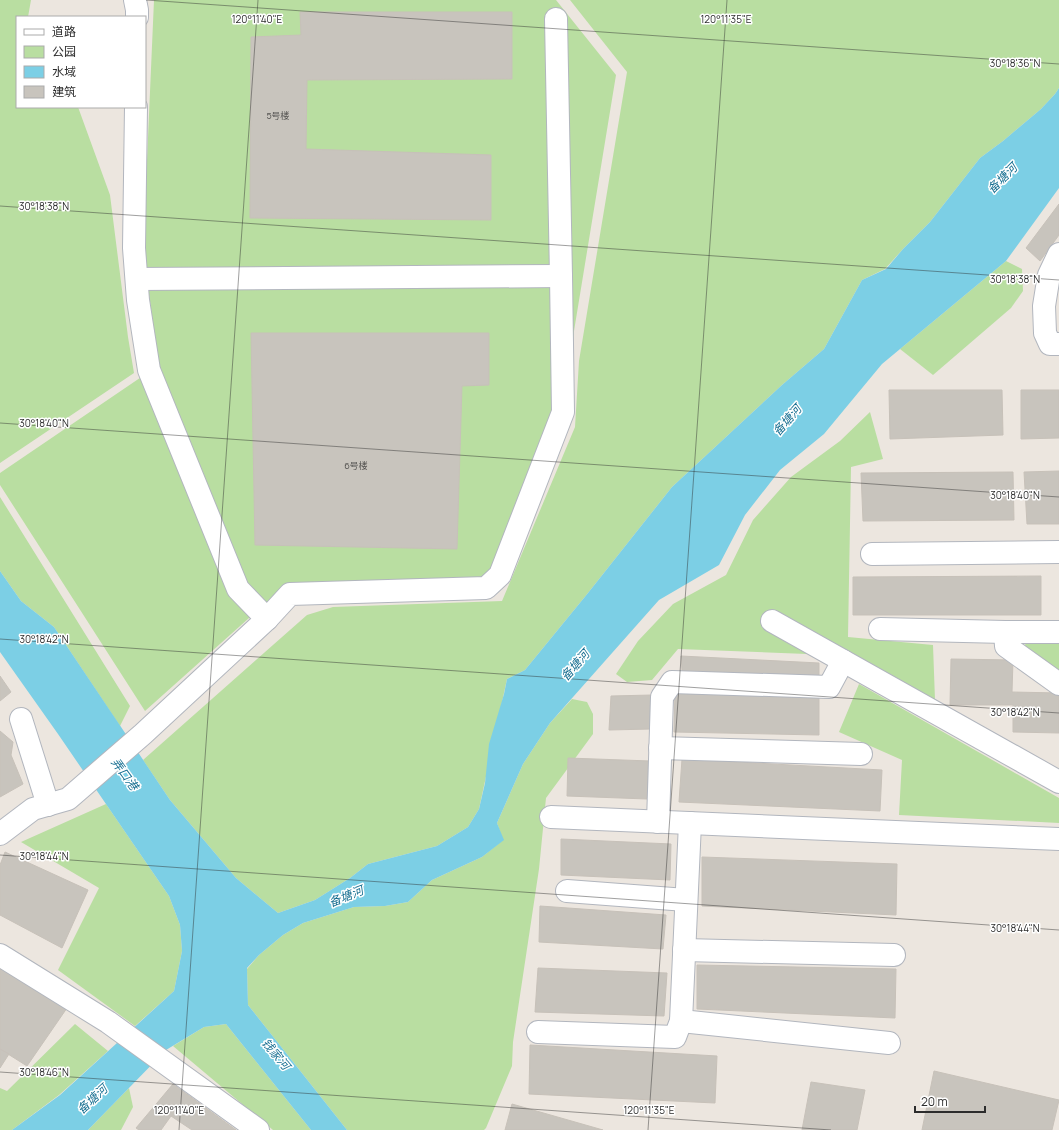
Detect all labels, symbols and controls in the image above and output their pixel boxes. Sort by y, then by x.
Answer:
text: 120°11'40"E [232,12,283,26]
text: 120°11'35"E [700,12,752,26]
legend [16,16,146,108]
text: 道路 [52,23,76,40]
text: 公园 [52,43,76,60]
text: 30°18'36"N [990,56,1040,70]
text: 水域 [52,63,76,80]
text: 建筑 [52,83,76,100]
house number: 5号楼 [266,109,290,122]
water label: 备塘河 [983,158,1022,197]
text: 30°18'38"N [19,199,69,213]
text: 30°18'38"N [990,272,1040,286]
water label: 备塘河 [769,399,807,439]
text: 30°18'40"N [19,416,69,430]
house number: 6号楼 [344,459,368,472]
text: 30°18'40"N [990,488,1040,502]
text: 30°18'42"N [19,632,69,646]
water label: 备塘河 [557,644,595,684]
text: 30°18'42"N [990,705,1040,719]
water label: 弄口港 [108,754,144,795]
text: 30°18'44"N [19,849,69,863]
water label: 备塘河 [326,881,368,911]
text: 30°18'44"N [990,921,1040,935]
water label: 钱家河 [258,1035,295,1075]
text: 30°18'46"N [19,1065,69,1079]
water label: 备塘河 [73,1079,112,1117]
scale bar [915,1088,985,1114]
text: 20 m [921,1093,948,1110]
text: 120°11'40"E [154,1103,205,1117]
text: 120°11'35"E [623,1103,675,1117]

